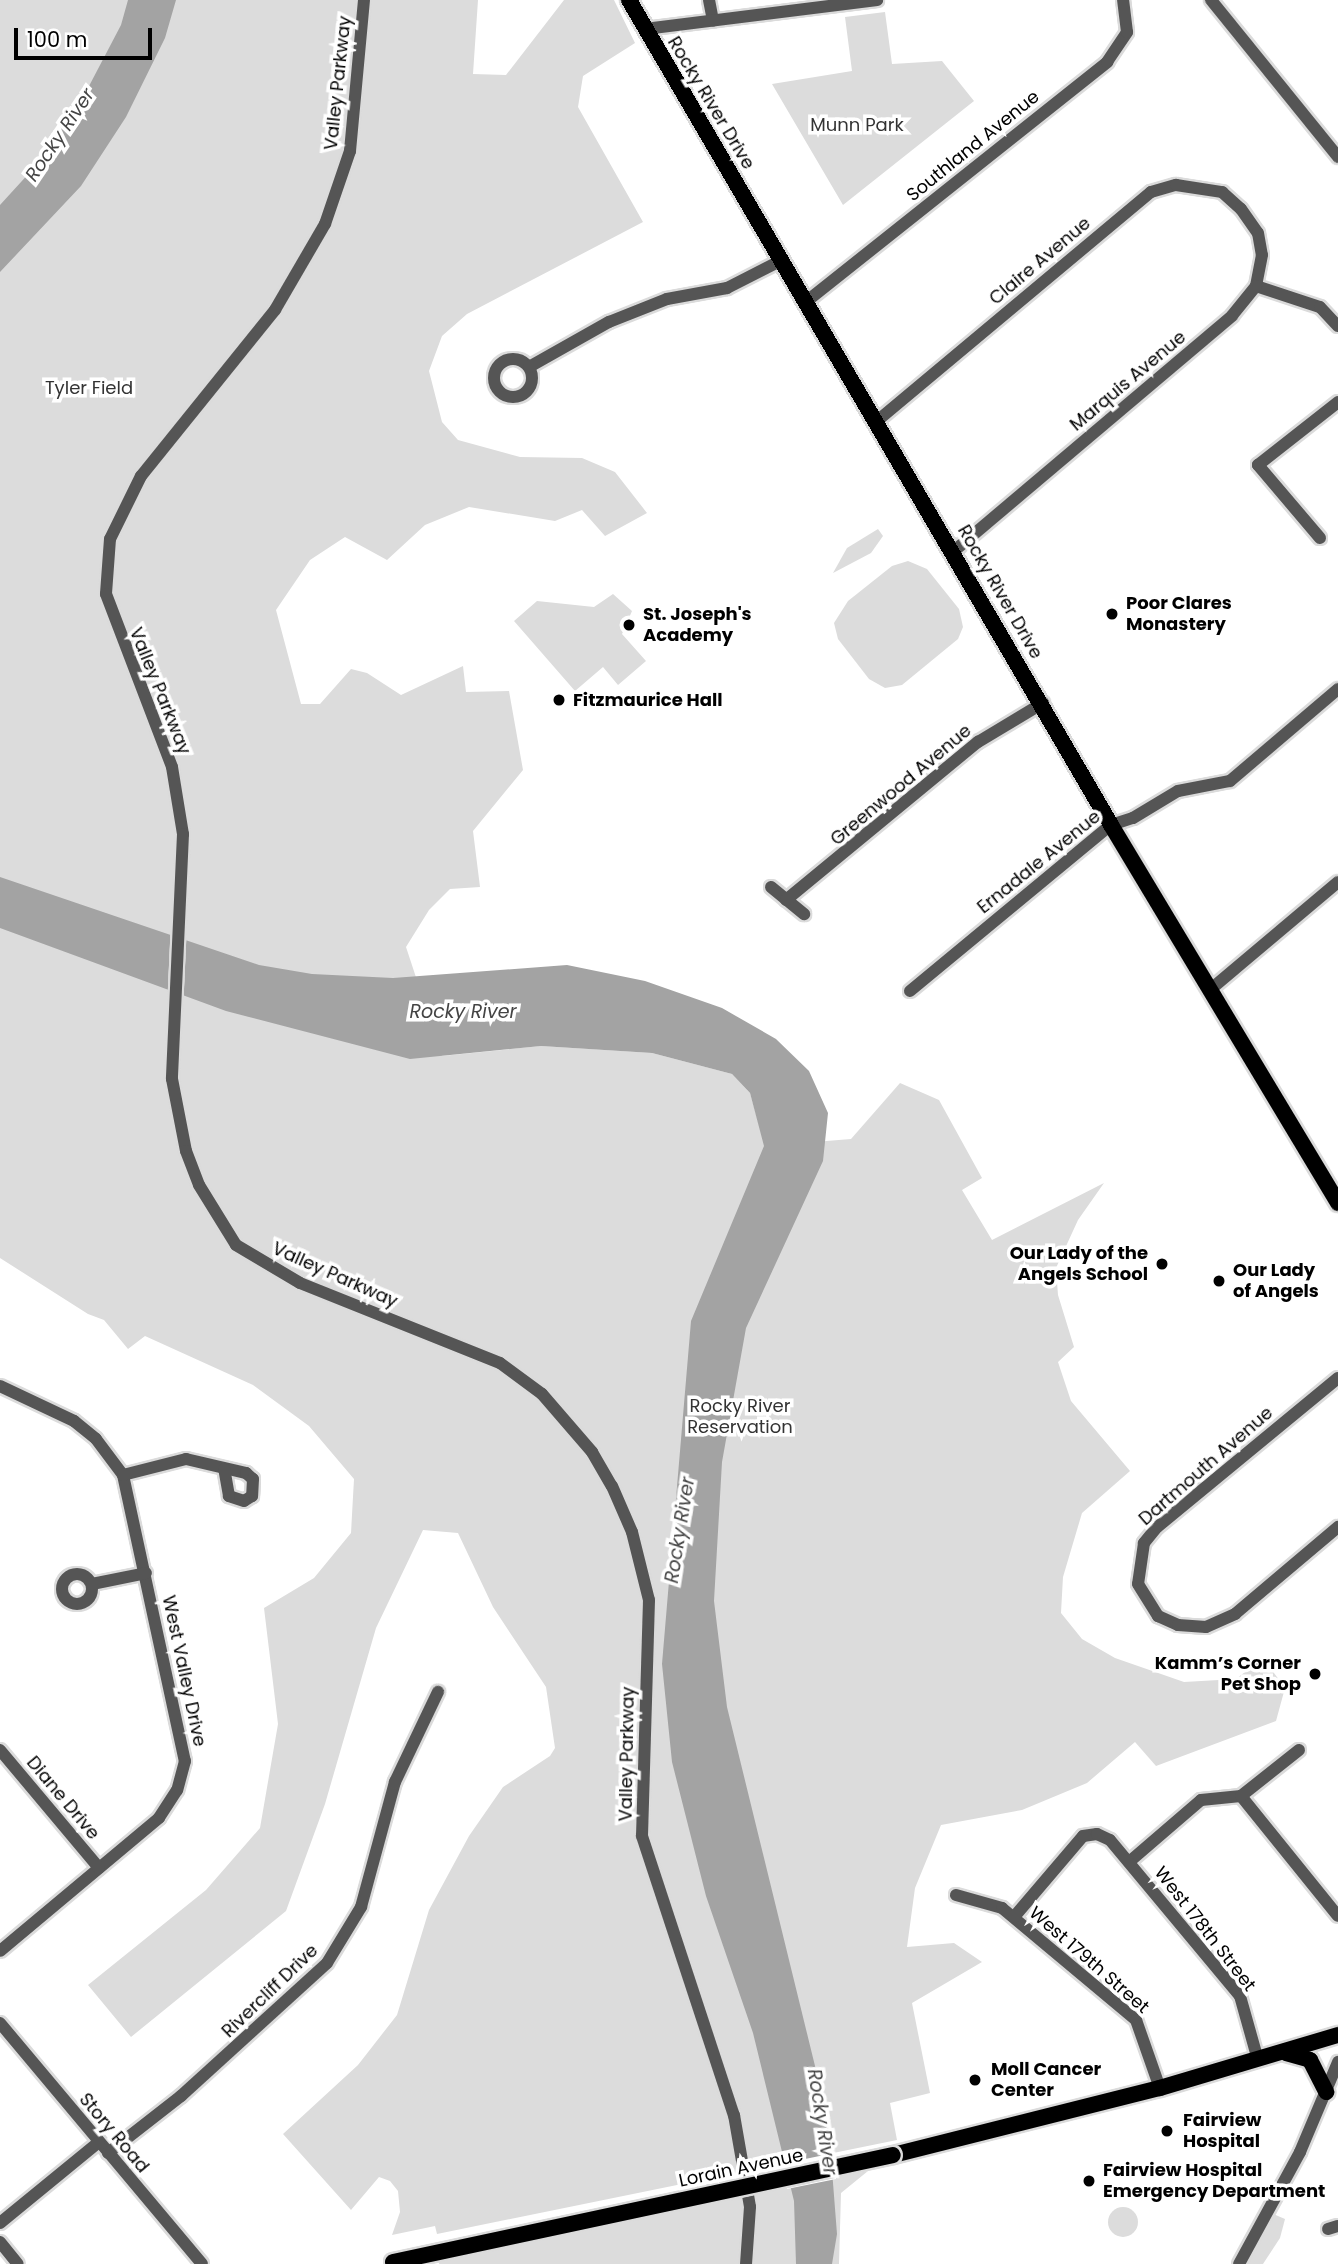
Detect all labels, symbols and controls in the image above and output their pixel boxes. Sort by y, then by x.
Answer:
scale bar [18,14,156,58]
street label: Valley Parkway [320,15,356,151]
text: 100 m [27,25,87,54]
street label: Rocky River Drive [663,33,759,173]
water label: Rocky River [21,84,99,186]
street label: Southland Avenue [902,86,1044,206]
park label: Munn Park [810,114,904,136]
street label: Claire Avenue [985,212,1095,310]
street label: Marquis Avenue [1066,326,1190,436]
park label: Tyler Field [45,377,133,399]
street label: Rocky River Drive [953,521,1047,663]
place label: Poor Clares Monastery [1126,593,1232,636]
place label: St. Joseph's Academy [643,604,752,646]
marker: Poor Clares Monastery [1104,606,1120,622]
marker: St. Joseph's Academy [621,617,637,633]
street label: Valley Parkway [125,624,195,758]
place label: Fitzmaurice Hall [573,689,723,711]
marker: Fitzmaurice Hall [551,692,567,708]
street label: Greenwood Avenue [826,720,976,850]
street label: Ernadale Avenue [973,806,1105,918]
water label: Rocky River [409,1001,517,1023]
street label: Valley Parkway [269,1238,401,1312]
place label: Our Lady of the Angels School [1010,1243,1148,1286]
marker: Our Lady of the Angels School [1154,1256,1170,1272]
place label: Our Lady of Angels [1233,1260,1319,1302]
marker: Our Lady of Angels [1211,1273,1227,1289]
park label: Rocky River Reservation [687,1396,793,1438]
street label: Dartmouth Avenue [1135,1402,1277,1530]
water label: Rocky River [660,1475,700,1585]
street label: West Valley Drive [157,1593,211,1749]
place label: Kamm’s Corner Pet Shop [1155,1653,1301,1696]
marker: Kamm’s Corner Pet Shop [1307,1666,1323,1682]
street label: Valley Parkway [615,1686,639,1822]
street label: Diane Drive [22,1752,104,1844]
street label: West 178th Street [1150,1862,1260,1996]
street label: West 179th Street [1025,1902,1153,2018]
street label: Rivercliff Drive [218,1940,322,2042]
place label: Moll Cancer Center [991,2059,1101,2102]
water label: Rocky River [802,2067,842,2177]
marker: Moll Cancer Center [965,2070,985,2090]
street label: Story Road [75,2089,153,2177]
place label: Fairview Hospital [1183,2110,1261,2152]
marker: Fairview Hospital [1157,2121,1177,2141]
street label: Lorain Avenue [677,2144,805,2192]
place label: Fairview Hospital Emergency Department [1103,2160,1325,2202]
marker: Fairview Hospital Emergency Department [1081,2173,1097,2189]

